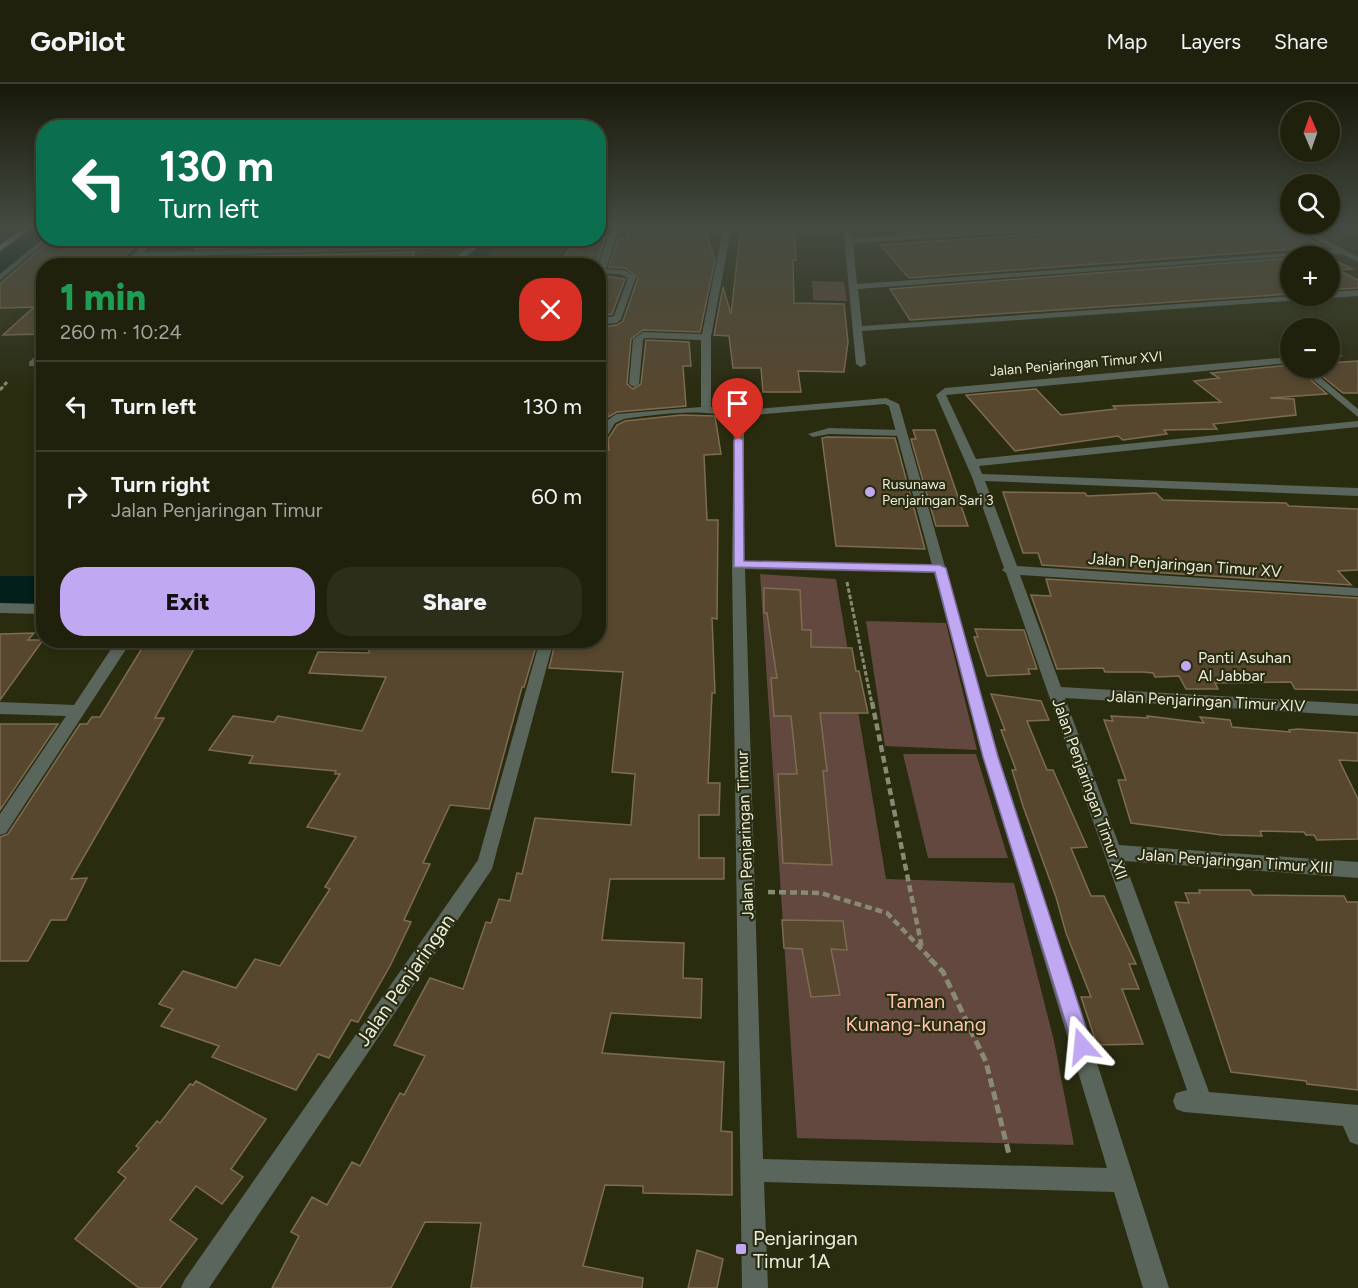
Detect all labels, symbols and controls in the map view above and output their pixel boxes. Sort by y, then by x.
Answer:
text: GoPilot [30,24,126,58]
text: Map [1107,29,1147,54]
text: Layers [1180,29,1241,54]
text: Share [1274,29,1328,54]
north arrow [1280,102,1340,162]
map controls [1280,102,1340,378]
text: 130 m [159,141,274,192]
icon: left [60,144,138,222]
button: search [1280,174,1340,234]
text: Turn left [159,192,259,225]
button: + [1280,246,1340,306]
text: 1 min [60,276,146,319]
button: close [519,278,582,341]
button: − [1280,318,1340,378]
text: 260 m · 10:24 [60,320,182,344]
street label: Jalan Penjaringan Timur XVI [989,348,1163,380]
pin [712,378,763,440]
icon: arrive [721,387,754,420]
icon: left [60,390,93,423]
text: Turn left [111,393,197,420]
text: 130 m [523,393,582,420]
text: Turn right [111,471,210,498]
place label: Rusunawa Penjaringan Sari 3 [882,476,994,509]
icon: right [60,480,93,513]
text: 60 m [531,483,582,510]
marker: Rusunawa Penjaringan Sari 3 [863,485,877,499]
text: Jalan Penjaringan Timur [111,498,322,522]
street label: Jalan Penjaringan Timur XV [1088,549,1282,581]
button: Exit [60,567,315,636]
button: Share [327,567,582,636]
place label: Panti Asuhan Al Jabbar [1198,648,1291,685]
marker: Panti Asuhan Al Jabbar [1179,659,1193,673]
street label: Jalan Penjaringan Timur XIV [1106,686,1306,716]
street label: Jalan Penjaringan Timur XII [1048,696,1132,882]
street label: Jalan Penjaringan Timur [733,750,757,920]
street label: Jalan Penjaringan Timur XIII [1137,845,1333,877]
street label: Jalan Penjaringan [350,909,460,1051]
park label: Taman Kunang-kunang [845,989,987,1036]
position arrow [1050,1014,1114,1078]
place label: Penjaringan Timur 1A [753,1226,858,1273]
marker: Penjaringan Timur 1A [734,1242,748,1256]

